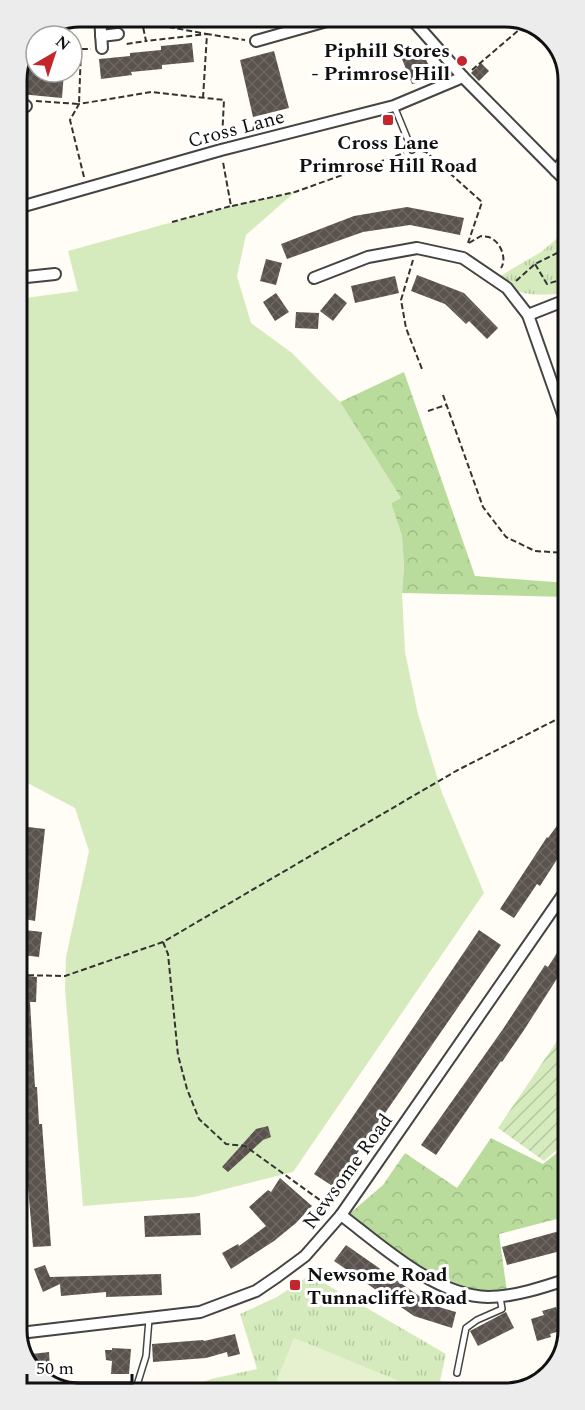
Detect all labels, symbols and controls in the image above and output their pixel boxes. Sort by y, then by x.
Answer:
north arrow [24,24,84,84]
text: N [50,30,75,57]
place label: Piphill Stores - Primrose Hill [311,36,450,89]
marker: Piphill Stores - Primrose Hill [455,54,469,68]
street label: Cross Lane [185,102,288,156]
marker: Cross Lane Primrose Hill Road [381,113,395,127]
place label: Cross Lane Primrose Hill Road [299,128,478,181]
street label: Newsome Road [295,1107,400,1236]
place label: Newsome Road Tunnacliffe Road [307,1260,468,1313]
marker: Newsome Road Tunnacliffe Road [288,1278,302,1292]
scale bar [27,1347,132,1385]
text: 50 m [36,1355,74,1382]

